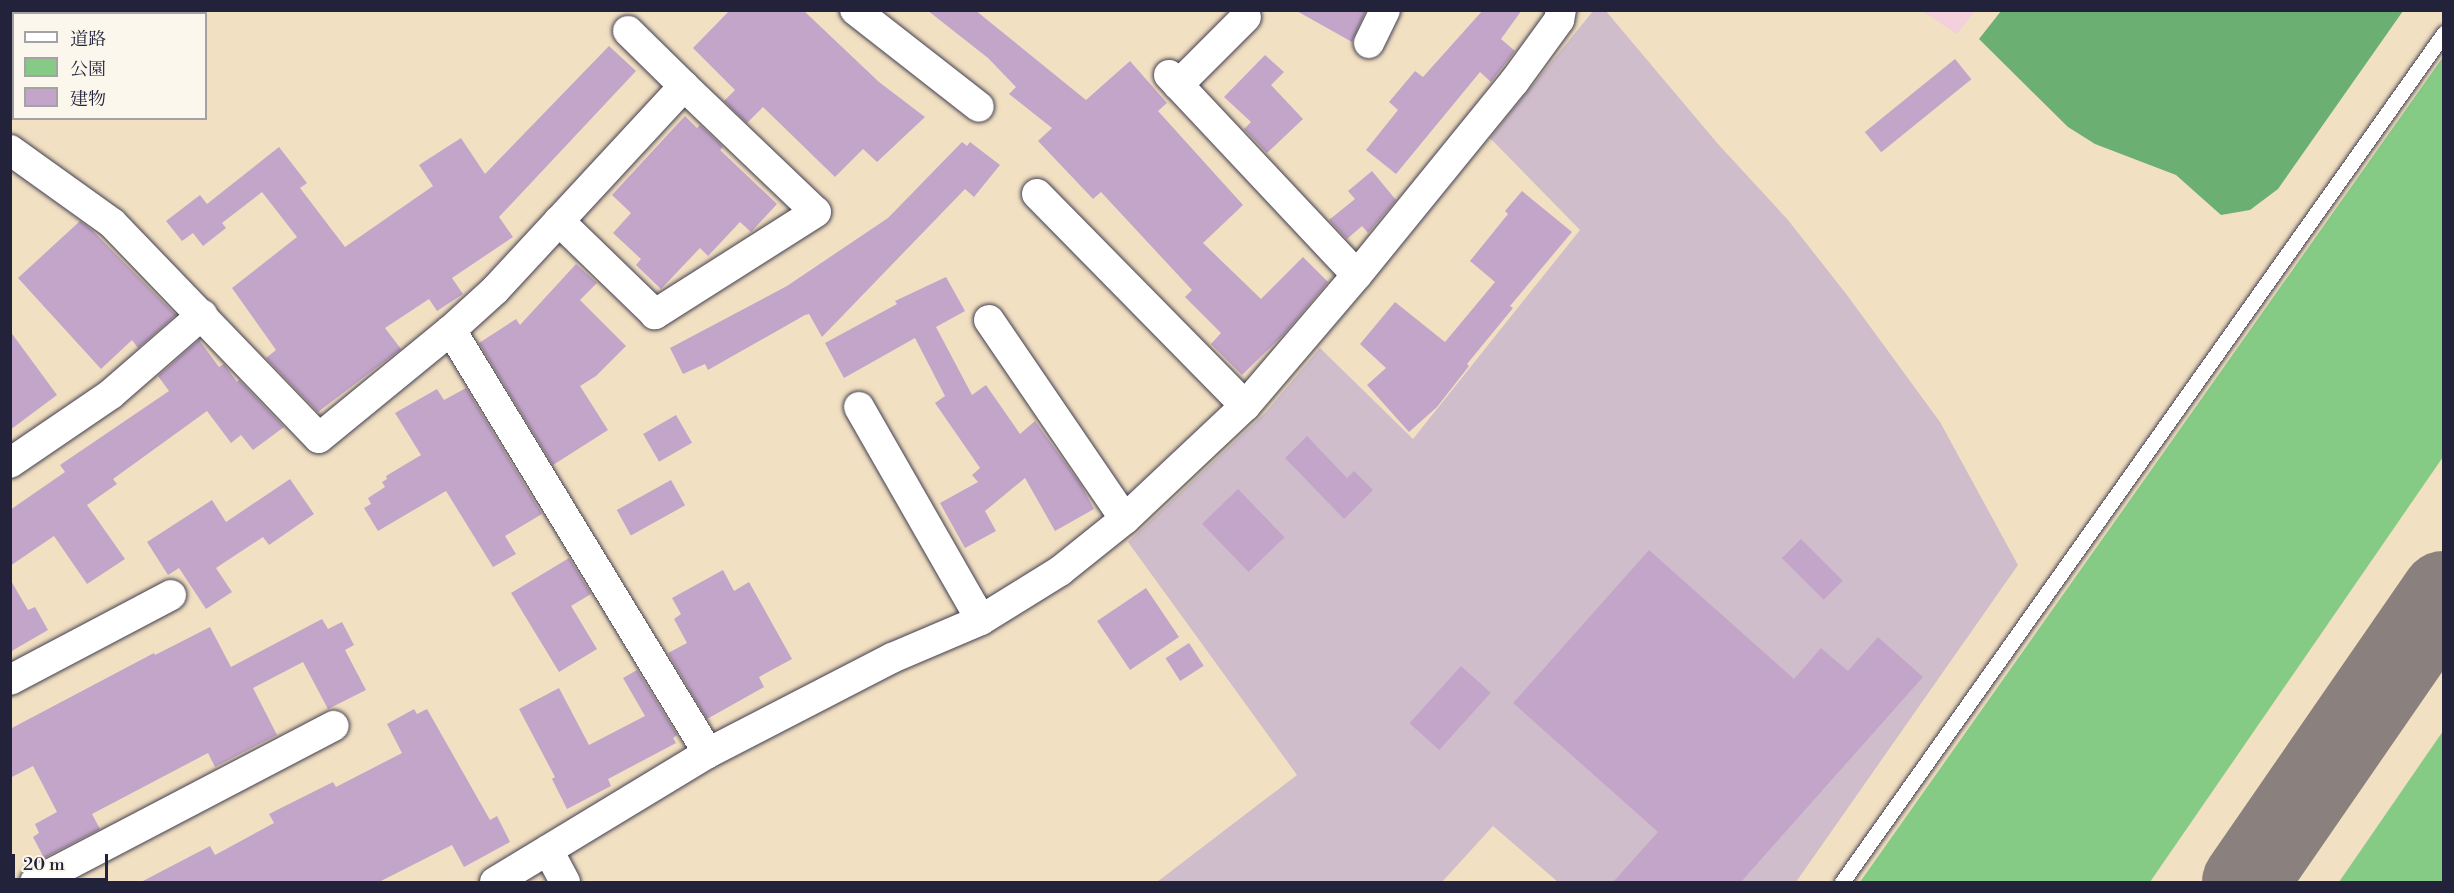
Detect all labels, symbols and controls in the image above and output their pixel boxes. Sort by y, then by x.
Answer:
legend [12,12,207,120]
text: 道路 [70,28,106,51]
text: 公園 [70,58,106,81]
text: 建物 [70,88,106,111]
scale bar [15,842,111,880]
text: 20 m [23,853,65,876]

